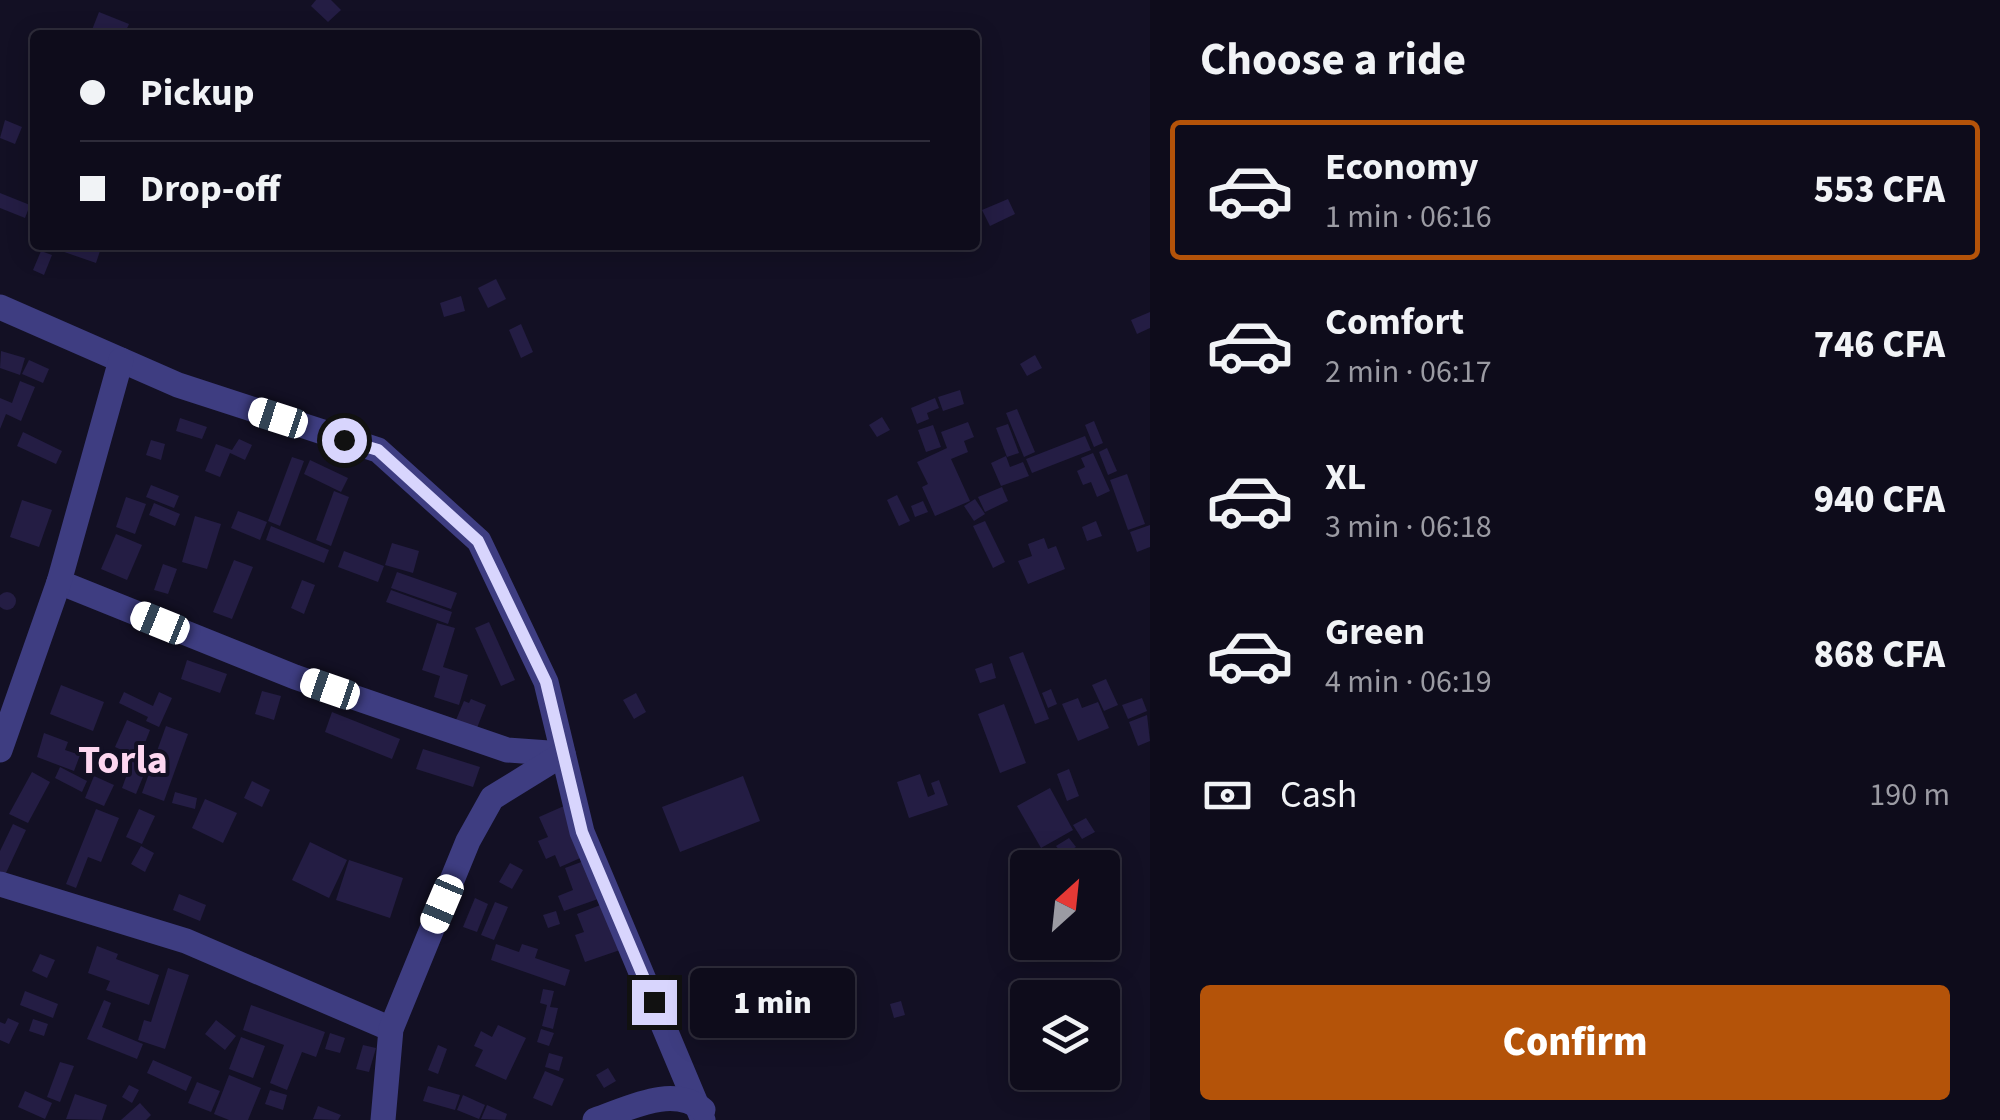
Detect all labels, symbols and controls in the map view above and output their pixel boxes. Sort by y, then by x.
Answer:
text: Choose a ride [1200,28,1466,92]
text: Pickup [140,66,254,120]
text: Economy [1325,140,1478,194]
icon: car [1205,145,1295,235]
text: Drop-off [140,162,280,216]
text: 553 CFA [1814,163,1945,217]
text: 1 min · 06:16 [1325,194,1492,240]
text: Comfort [1325,295,1464,349]
icon: car [1205,300,1295,390]
text: 746 CFA [1814,318,1945,372]
text: 2 min · 06:17 [1325,349,1492,395]
car [245,394,311,442]
route start [322,418,367,463]
text: XL [1325,450,1366,504]
icon: car [1205,455,1295,545]
text: 940 CFA [1814,473,1945,527]
text: 3 min · 06:18 [1325,504,1492,550]
car [127,598,193,648]
text: Green [1325,605,1425,659]
icon: car [1205,610,1295,700]
text: 868 CFA [1814,628,1945,682]
text: 4 min · 06:19 [1325,659,1492,705]
car [297,665,363,713]
district label: Torla [78,732,168,789]
icon: cash [1200,768,1255,823]
text: Cash [1280,768,1357,822]
text: 190 m [1869,772,1950,818]
north arrow [1010,850,1120,960]
map controls [1010,850,1120,1090]
car [416,871,468,937]
callout: 1 min [689,967,854,1037]
route end [632,980,677,1025]
text: 1 min [733,980,812,1026]
button: layers [1010,980,1120,1090]
button: Confirm [1200,985,1950,1100]

